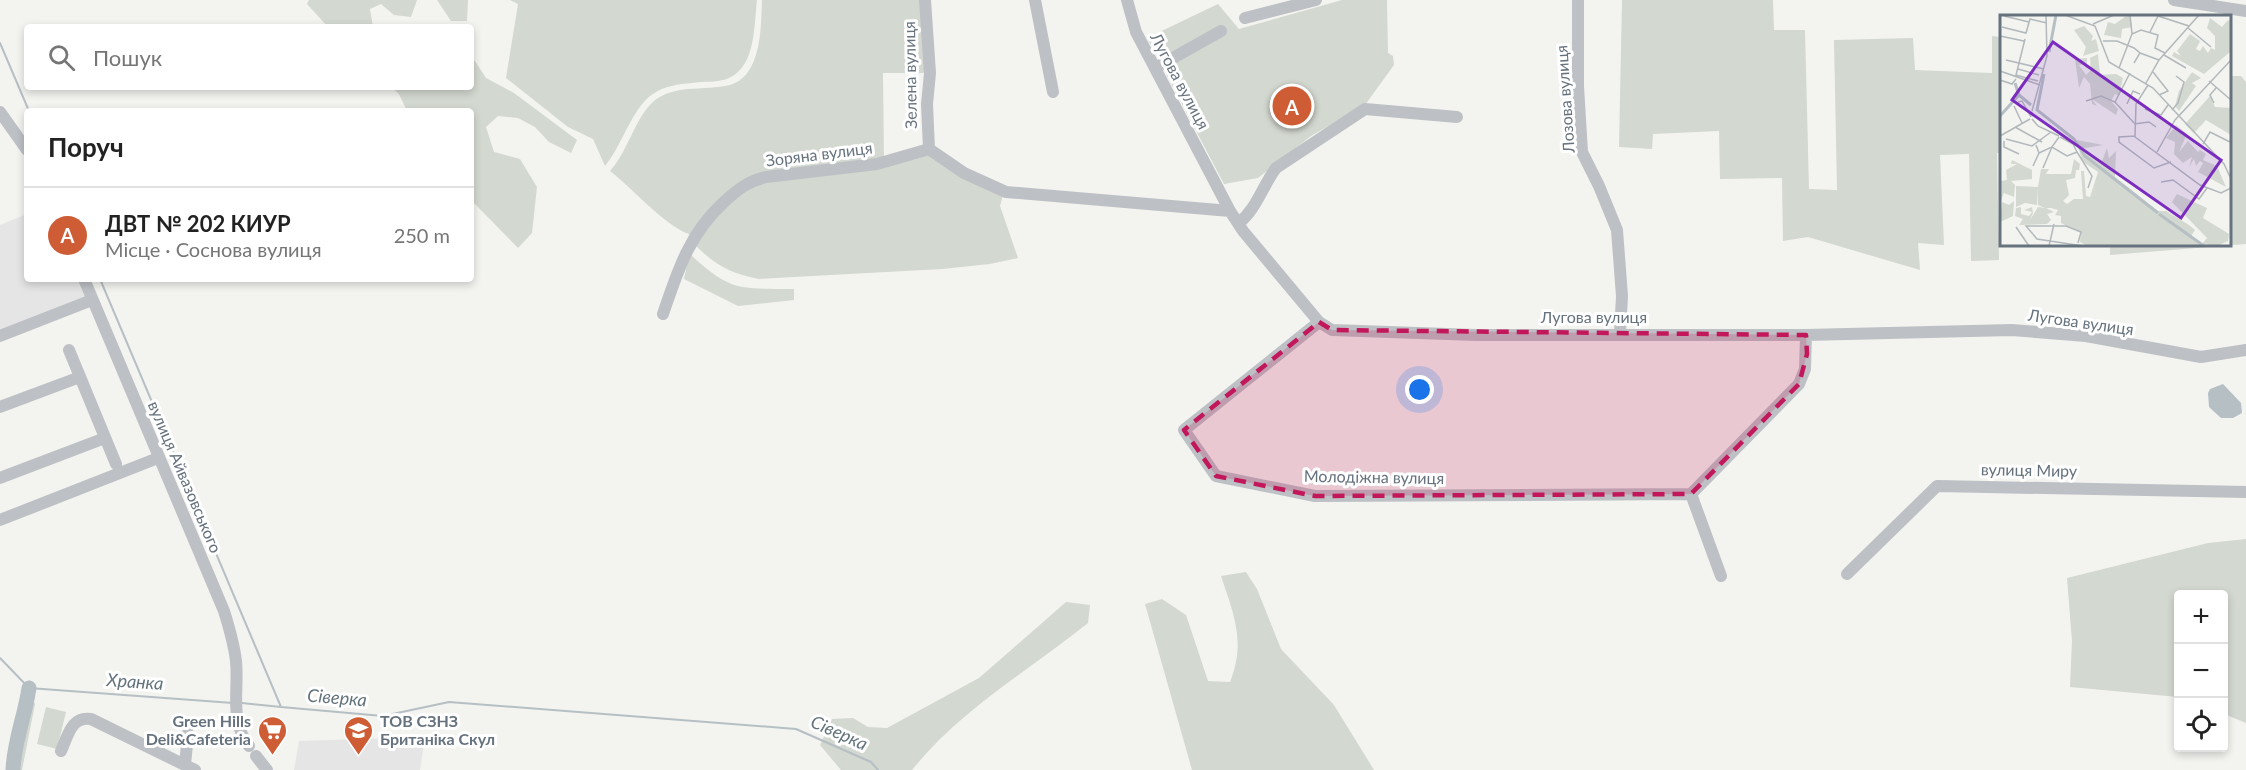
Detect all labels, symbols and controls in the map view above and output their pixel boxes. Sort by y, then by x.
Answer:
inset map [2000,15,2231,246]
street label: Зелена вулиця [899,21,920,129]
search box [24,24,474,90]
street label: Лугова вулиця [1147,28,1214,132]
icon: search [45,41,78,74]
text: Пошук [93,44,162,71]
street label: Лозова вулиця [1551,45,1578,155]
pin: A [1272,84,1312,128]
text: Поруч [48,131,124,163]
street label: Зоряна вулиця [764,138,873,169]
text: ДВТ № 202 КИУР [105,210,291,237]
text: A [61,223,74,247]
text: 250 m [394,223,450,247]
text: Місце · Соснова вулиця [105,237,322,261]
street label: Лугова вулиця [2026,305,2135,338]
street label: Лугова вулиця [1540,307,1647,326]
your location [1405,375,1434,404]
street label: вулиця Айвазовського [145,398,226,556]
street label: вулиця Миру [1981,459,2078,480]
street label: Молодіжна вулиця [1304,466,1444,487]
map controls [2174,590,2228,752]
button: + [2174,590,2228,644]
button: − [2174,644,2228,698]
water label: Хранка [105,668,164,694]
water label: Сіверка [306,683,368,711]
button: locate [2174,698,2228,752]
water label: Сіверка [808,710,871,754]
place label: Green Hills Deli&Cafeteria [146,711,251,748]
place label: ТОВ СЗНЗ Британіка Скул [380,711,495,748]
supermarket icon: Green Hills Deli&Cafeteria [256,714,288,756]
school or university icon: ТОВ СЗНЗ Британіка Скул [343,714,375,756]

